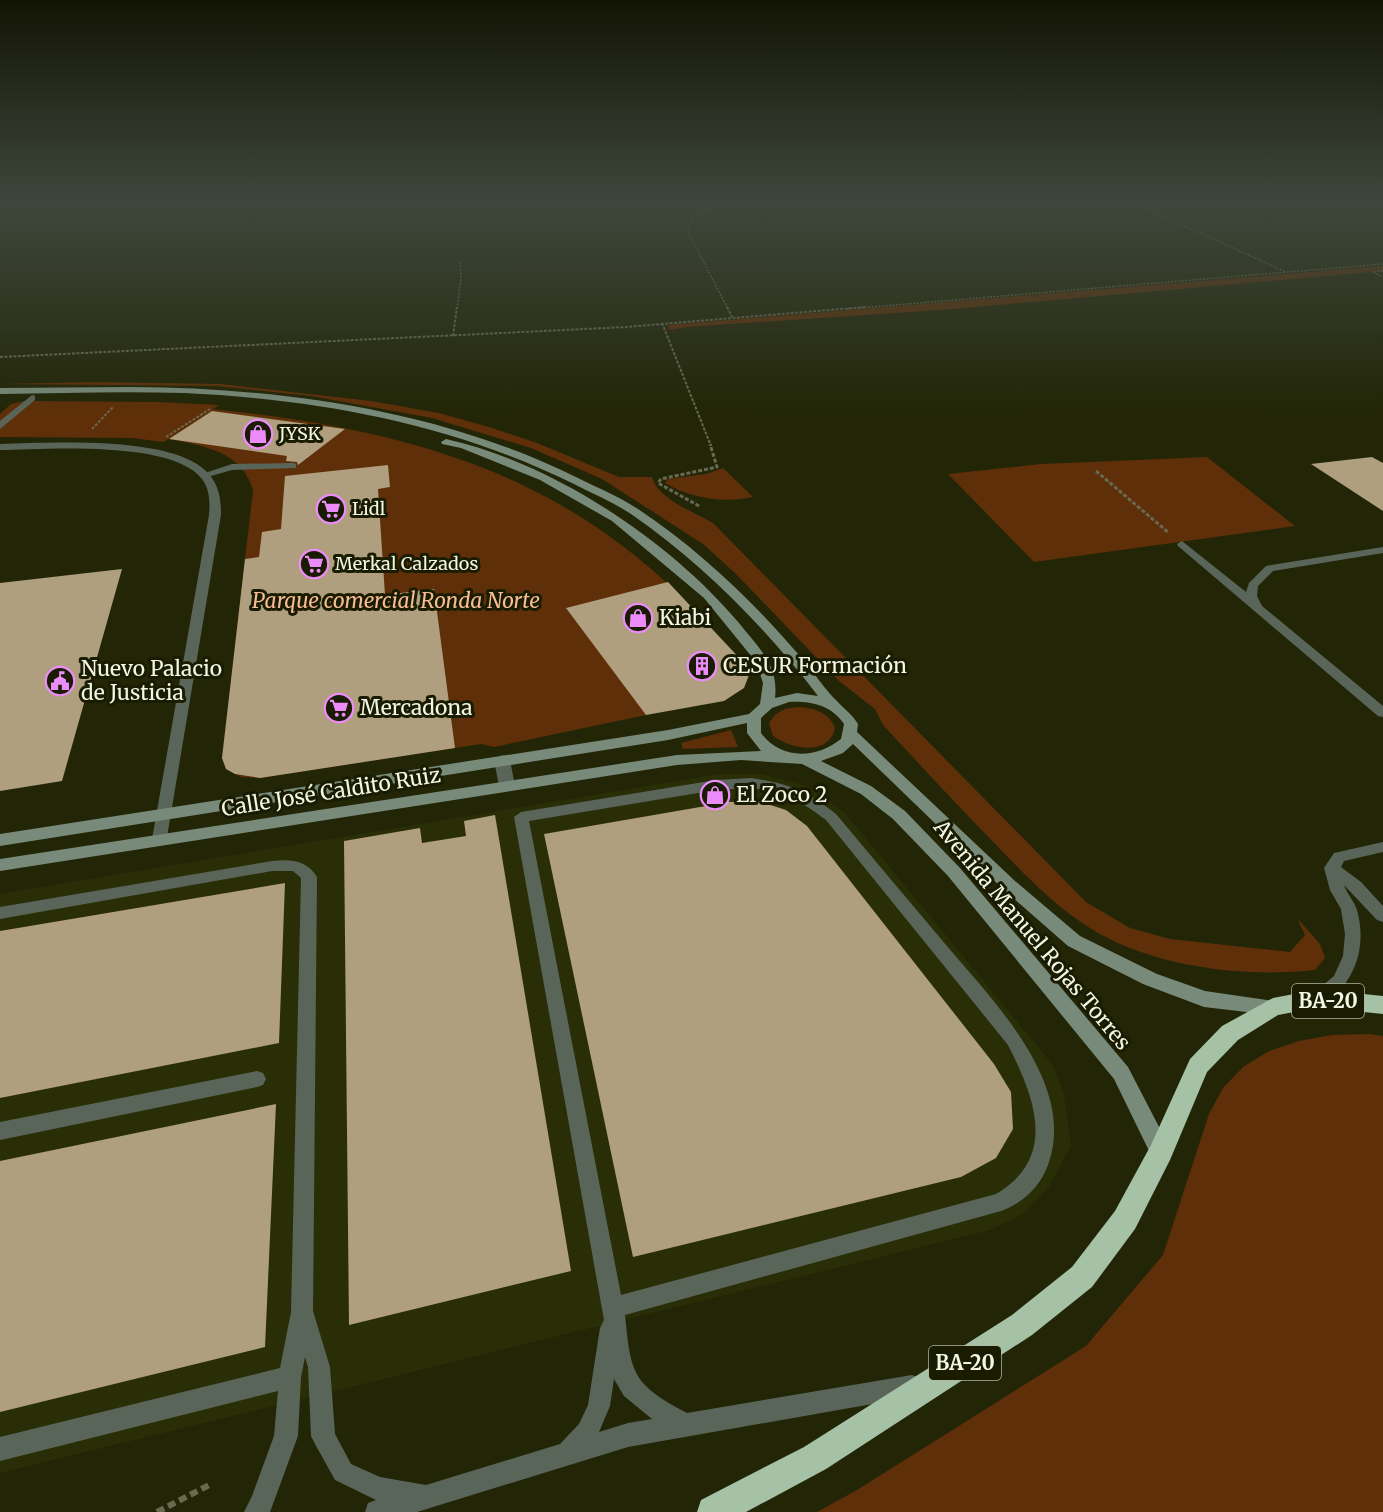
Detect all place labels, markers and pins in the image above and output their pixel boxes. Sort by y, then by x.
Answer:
shop icon: JYSK [242,418,274,450]
place label: JYSK [278,422,321,445]
supermarket icon: Lidl [315,493,347,525]
place label: Lidl [352,497,386,520]
supermarket icon: Merkal Calzados [298,548,330,580]
place label: Merkal Calzados [335,552,478,575]
shop icon: Kiabi [622,602,654,634]
place label: Kiabi [659,604,712,631]
building icon: CESUR Formación [686,650,718,682]
place label: CESUR Formación [723,652,907,679]
place label: Nuevo Palacio de Justicia [81,655,222,706]
public building icon: Nuevo Palacio de Justicia [44,665,76,697]
supermarket icon: Mercadona [323,692,355,724]
place label: Mercadona [360,694,473,721]
shop icon: El Zoco 2 [699,779,731,811]
place label: El Zoco 2 [736,781,828,808]

